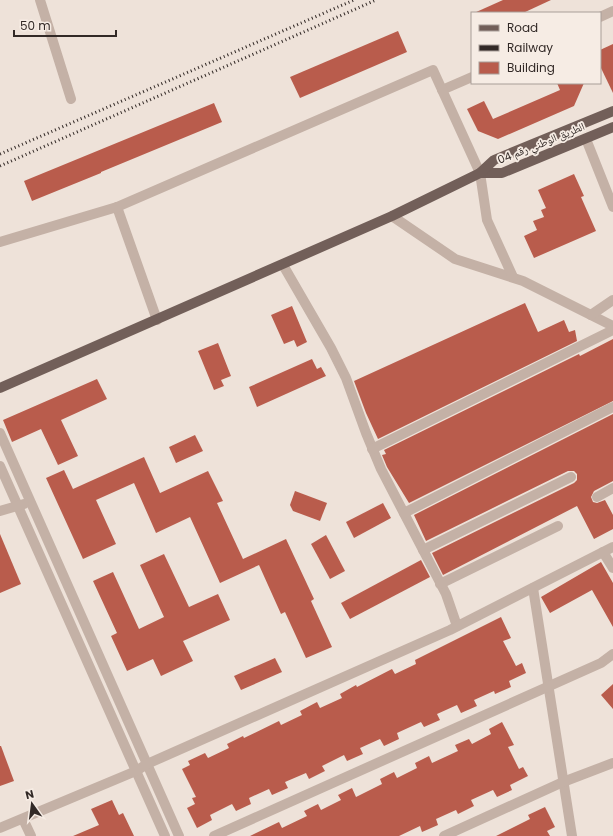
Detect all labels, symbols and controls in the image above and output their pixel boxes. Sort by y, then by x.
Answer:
scale bar [14,12,116,38]
legend [471,12,601,84]
text: 50 m [20,17,51,34]
text: Road [507,19,538,36]
text: Railway [507,39,553,56]
text: Building [507,59,555,76]
street label: الطريق الوطني رقم 04 [495,118,587,168]
north arrow [12,784,52,824]
text: N [24,786,36,803]

